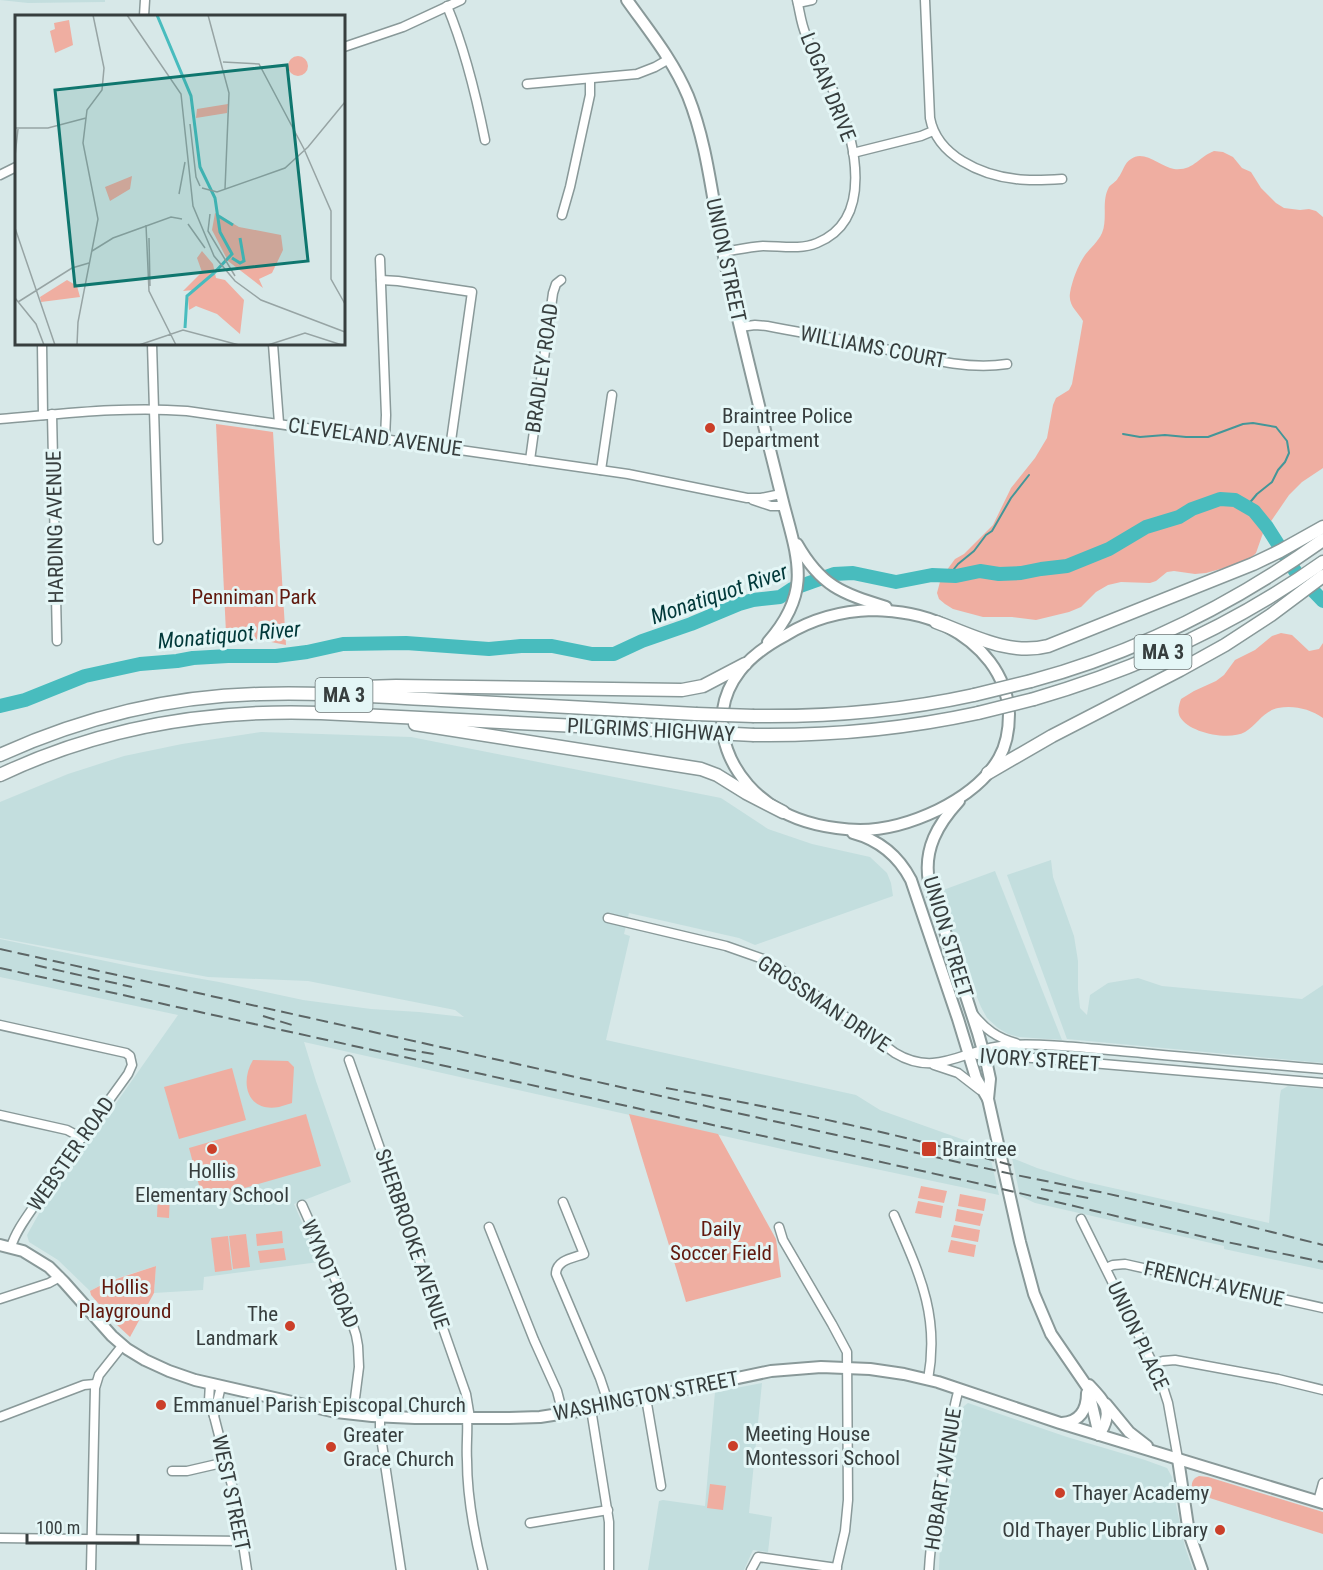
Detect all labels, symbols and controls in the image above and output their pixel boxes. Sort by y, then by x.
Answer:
inset map [15,15,345,345]
street label: LOGAN DRIVE [795,29,861,145]
street label: UNION STREET [701,196,751,324]
street label: BRADLEY ROAD [521,302,563,434]
street label: WILLIAMS COURT [798,321,948,373]
place label: Braintree Police Department [722,404,853,452]
street label: CLEVELAND AVENUE [287,413,463,461]
marker: Braintree Police Department [703,421,717,435]
street label: HARDING AVENUE [42,450,68,604]
water label: Monatiquot River [647,559,791,629]
park label: Penniman Park [192,585,317,609]
water label: Monatiquot River [157,616,302,654]
road number: MA 3 [1134,635,1192,669]
road number: MA 3 [316,678,372,712]
street label: PILGRIMS HIGHWAY [566,714,736,746]
street label: UNION STREET [918,873,978,1001]
street label: GROSSMAN DRIVE [753,951,895,1057]
street label: IVORY STREET [979,1044,1101,1076]
street label: WEBSTER ROAD [23,1092,119,1216]
place label: Braintree [942,1137,1017,1161]
marker: Braintree [920,1140,938,1158]
marker: Hollis Elementary School [205,1142,219,1156]
street label: SHERBROOKE AVENUE [370,1146,454,1332]
place label: Hollis Elementary School [135,1159,289,1207]
street label: WYNOT ROAD [296,1216,364,1332]
park label: Daily Soccer Field [670,1217,772,1265]
street label: FRENCH AVENUE [1142,1256,1286,1312]
park label: Hollis Playground [79,1275,171,1323]
street label: UNION PLACE [1102,1278,1174,1394]
place label: The Landmark [196,1302,279,1350]
marker: The Landmark [283,1319,297,1333]
street label: WASHINGTON STREET [551,1366,741,1426]
place label: Emmanuel Parish Episcopal Church [173,1393,466,1417]
marker: Emmanuel Parish Episcopal Church [154,1398,168,1412]
street label: HOBART AVENUE [920,1406,966,1552]
place label: Meeting House Montessori School [745,1422,900,1470]
place label: Greater Grace Church [343,1423,454,1471]
street label: WEST STREET [207,1433,255,1553]
marker: Meeting House Montessori School [726,1439,740,1453]
marker: Greater Grace Church [324,1440,338,1454]
place label: Thayer Academy [1072,1481,1210,1505]
marker: Thayer Academy [1053,1486,1067,1500]
scale bar [27,1507,138,1545]
text: 100 m [36,1517,80,1538]
place label: Old Thayer Public Library [1002,1518,1208,1542]
marker: Old Thayer Public Library [1213,1523,1227,1537]

